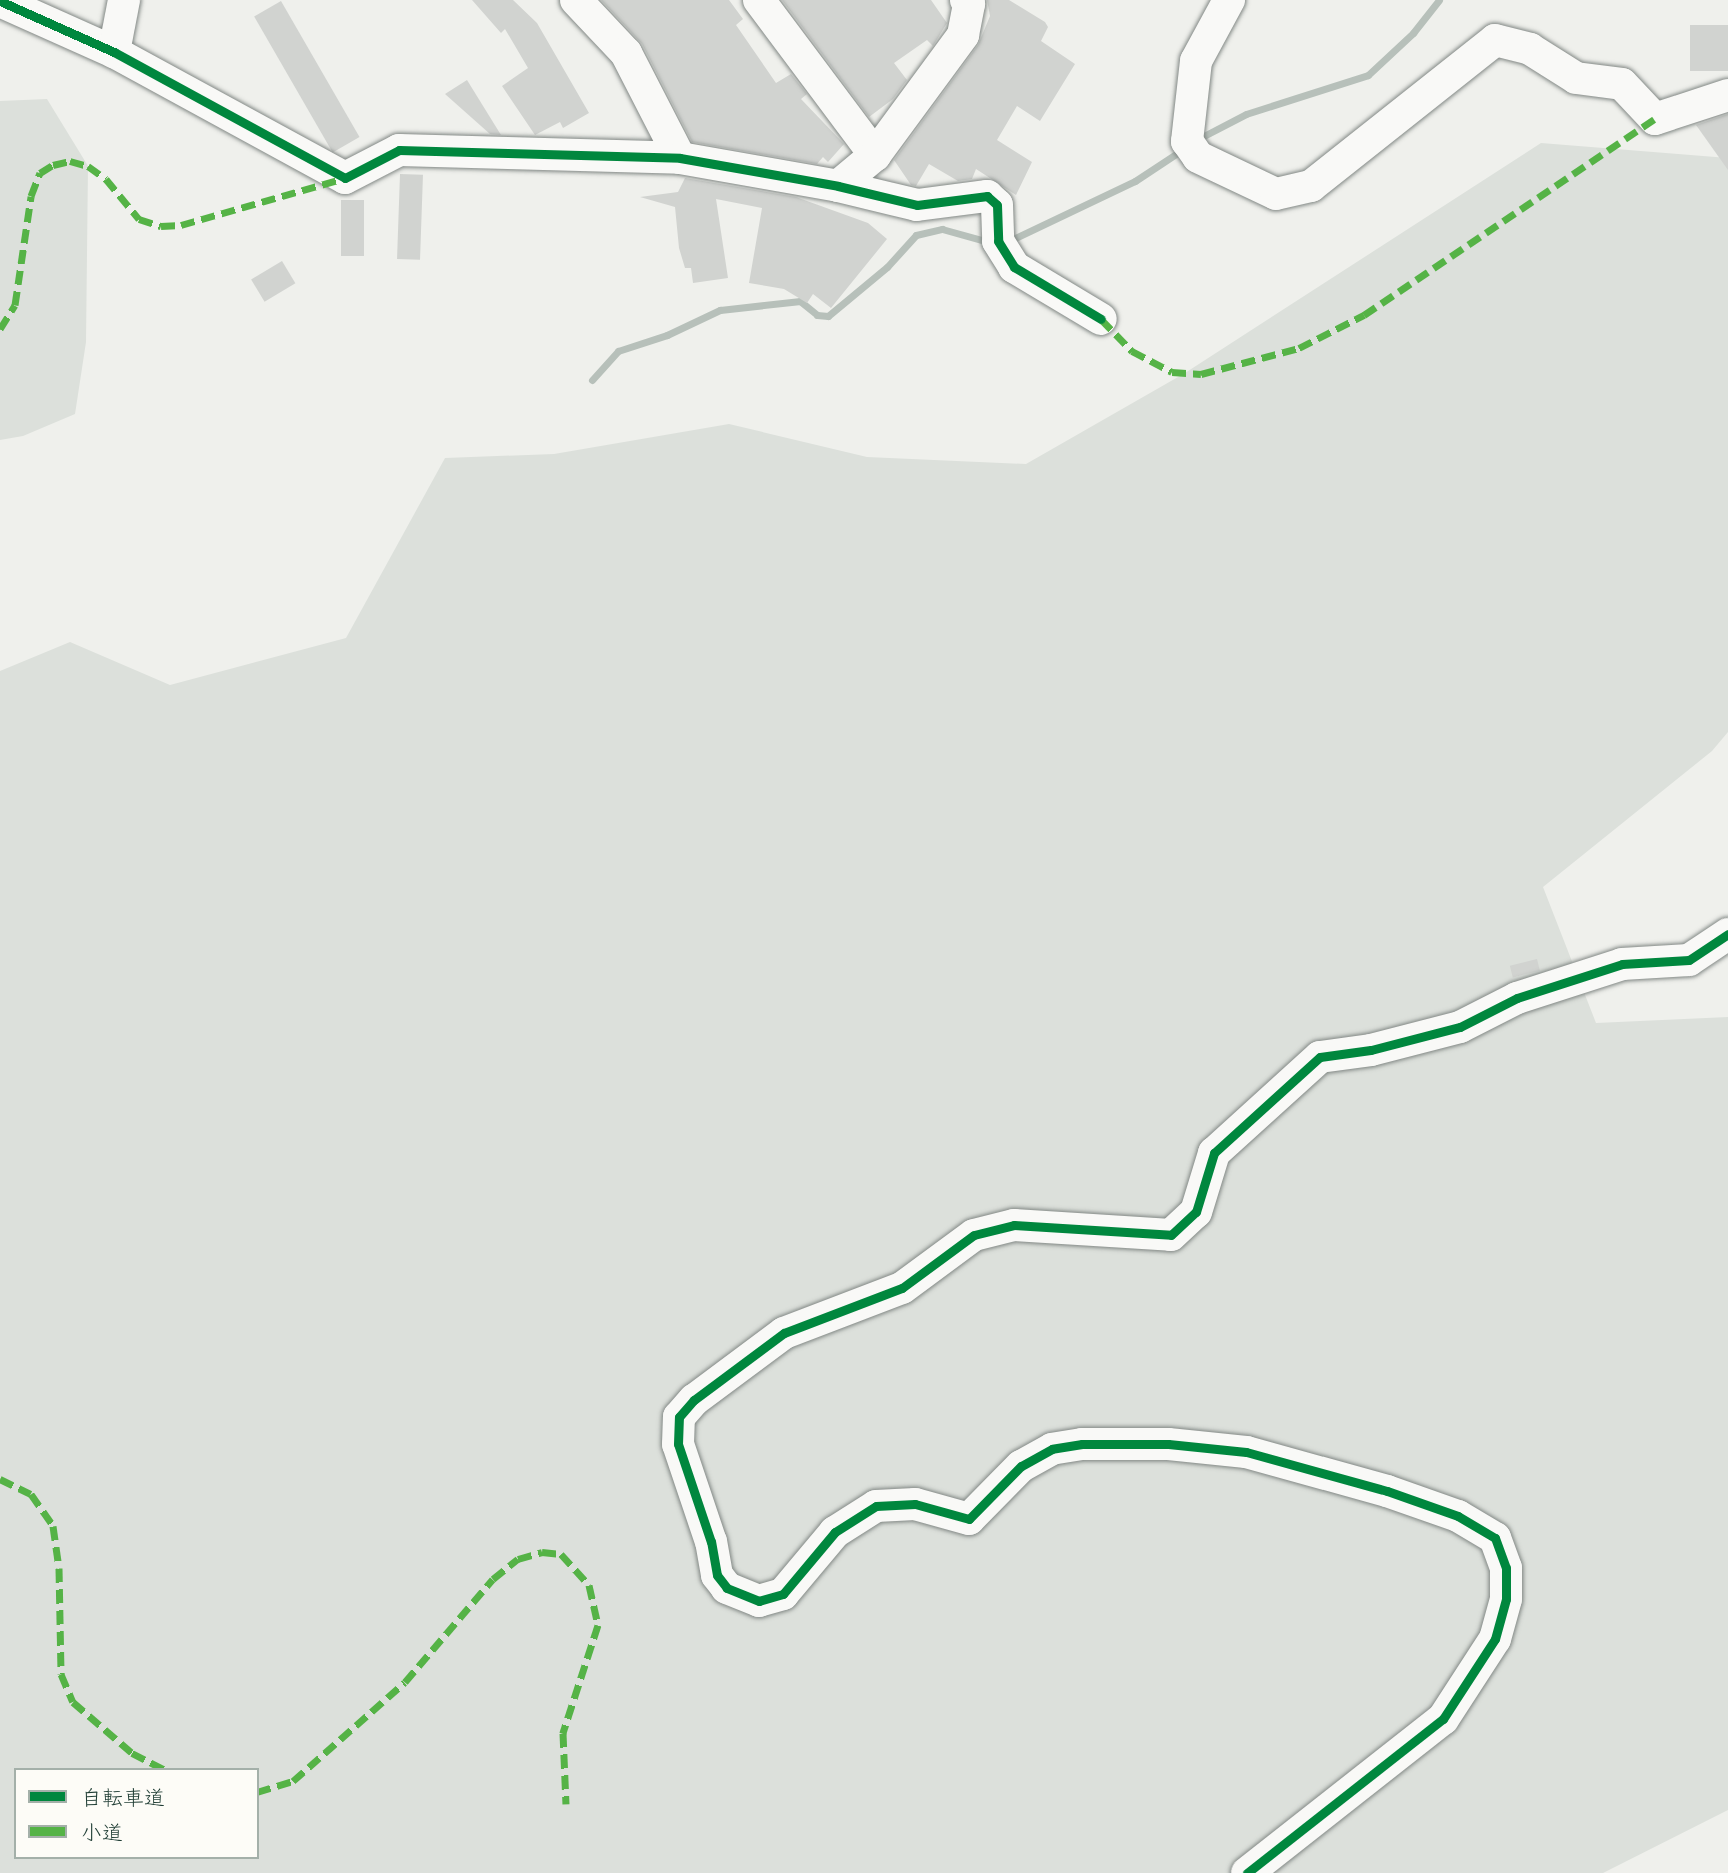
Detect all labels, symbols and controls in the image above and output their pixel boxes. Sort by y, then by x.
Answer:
legend [14,1768,259,1859]
text: 自転車道 [81,1784,165,1812]
text: 小道 [81,1819,123,1847]

